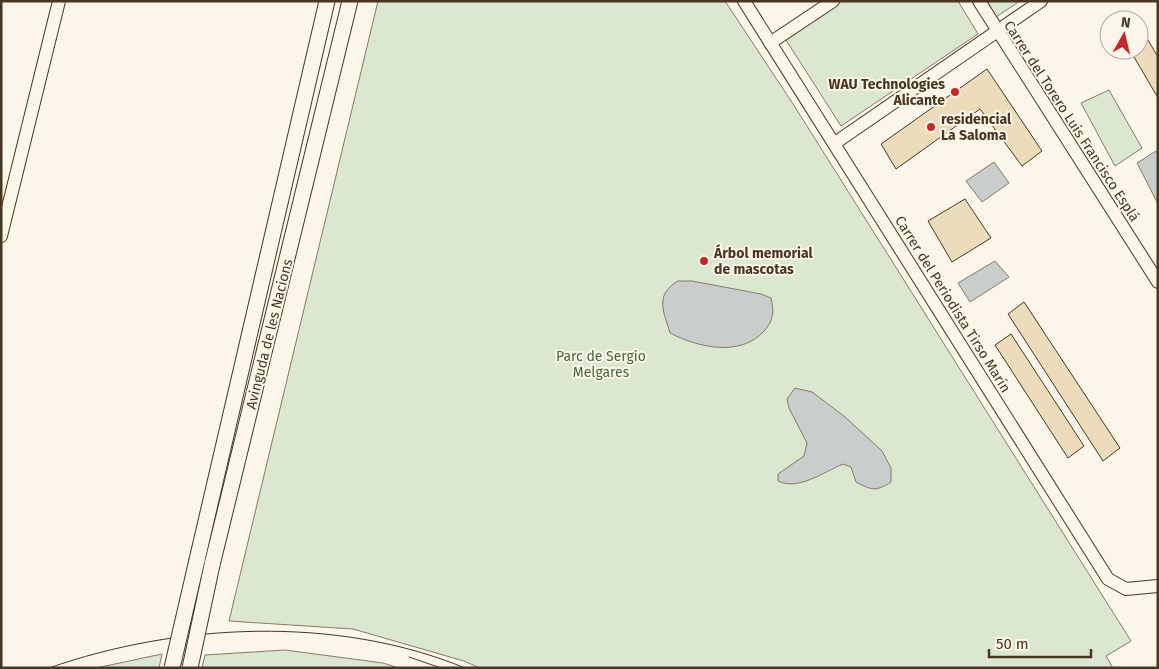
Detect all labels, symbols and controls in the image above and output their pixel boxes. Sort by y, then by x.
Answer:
north arrow [1099,10,1149,60]
text: N [1120,14,1132,32]
street label: Carrer del Torero Luis Francisco Esplá [1000,18,1143,225]
place label: WAU Technologies Alicante [829,76,945,109]
marker: WAU Technologies Alicante [949,86,961,98]
place label: residencial La Saloma [941,111,1012,144]
marker: residencial La Saloma [925,121,937,133]
street label: Carrer del Periodista Tirso Marín [891,213,1014,396]
place label: Árbol memorial de mascotas [713,244,814,278]
marker: Árbol memorial de mascotas [698,255,710,267]
street label: Avinguda de les Nacions [243,257,297,411]
park label: Parc de Sergio Melgares [556,348,646,381]
scale bar [989,626,1092,658]
text: 50 m [996,635,1029,653]

